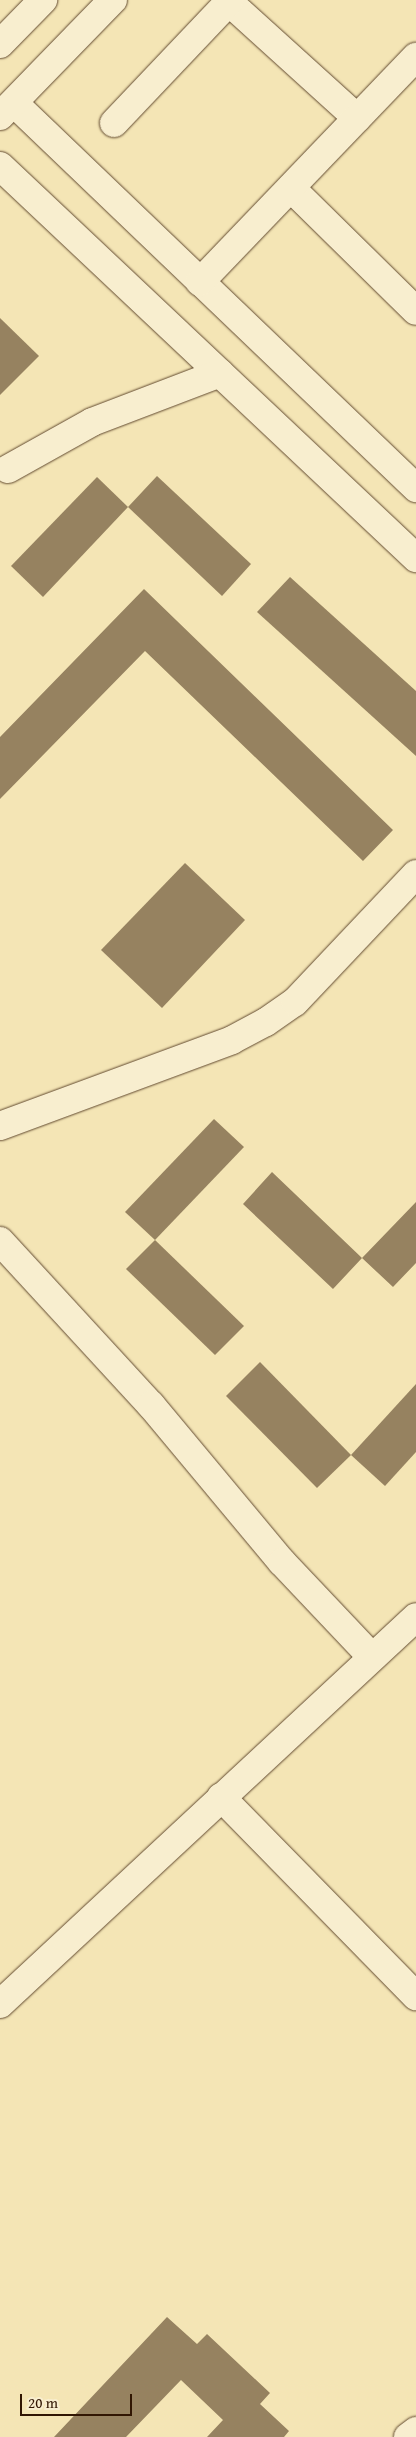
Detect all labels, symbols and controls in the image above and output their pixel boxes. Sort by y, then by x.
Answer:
scale bar [22,2384,135,2416]
text: 20 m [28,2392,58,2413]

